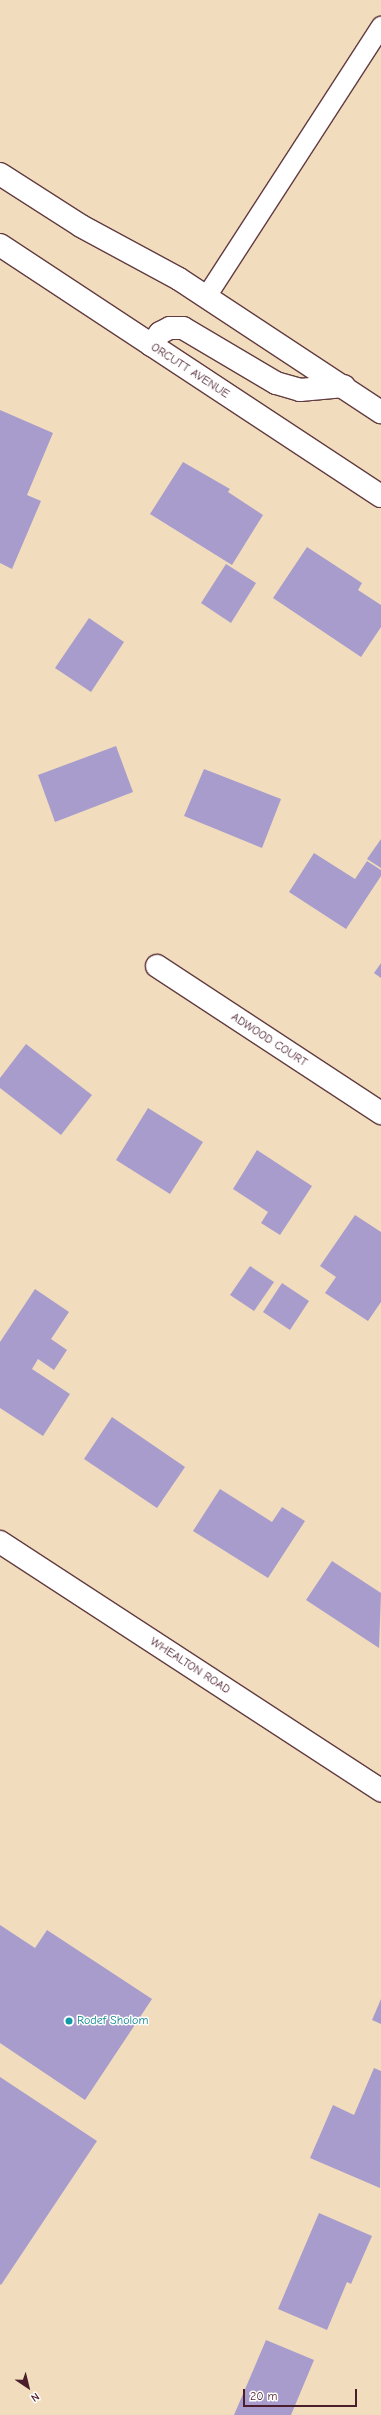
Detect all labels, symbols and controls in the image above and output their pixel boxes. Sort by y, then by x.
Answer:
street label: ORCUTT AVENUE [148,340,232,402]
street label: ADWOOD COURT [228,1010,310,1070]
street label: WHEALTON ROAD [147,1635,233,1697]
place label: Rodef Sholom [77,2014,148,2028]
marker: Rodef Sholom [64,2016,74,2026]
north arrow [8,2367,48,2407]
scale bar [245,2381,359,2407]
text: 20 m [250,2389,278,2403]
text: N [28,2390,42,2405]

